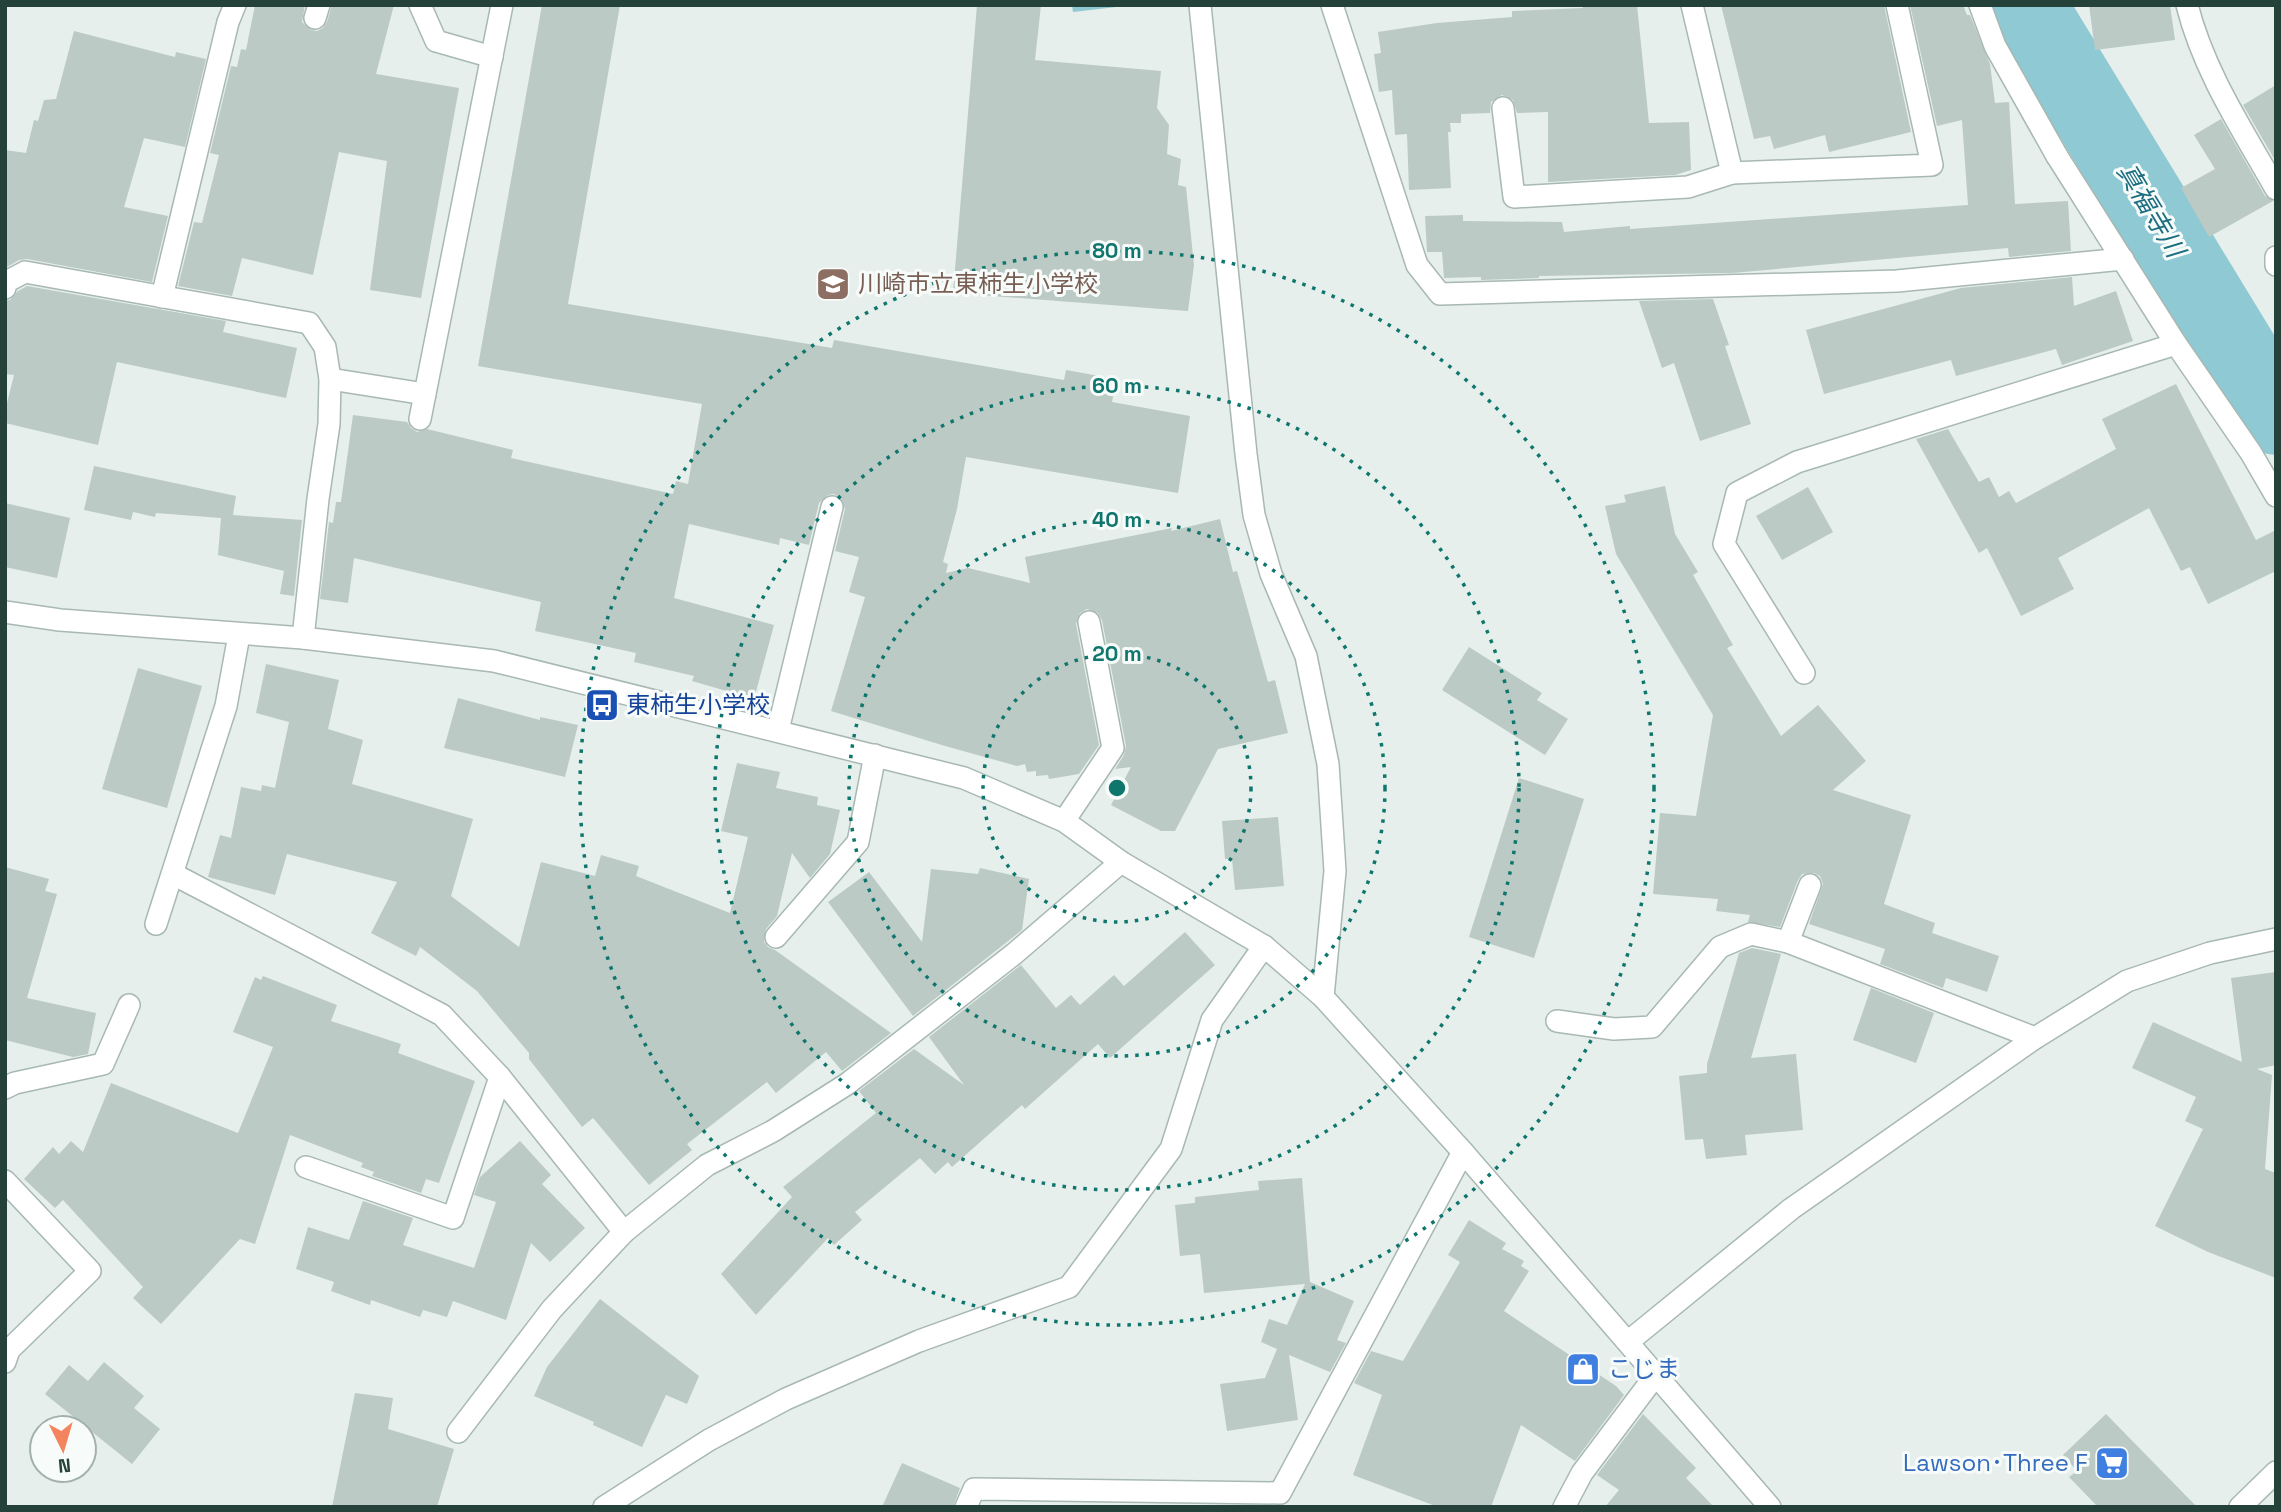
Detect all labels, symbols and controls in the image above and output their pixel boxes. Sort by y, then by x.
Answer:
water label: 真福寺川 [2110,157,2194,266]
text: 80 m [1092,237,1142,264]
school or university icon: 川崎市立東柿生小学校 [814,265,852,303]
place label: 川崎市立東柿生小学校 [858,268,1098,299]
text: 60 m [1092,372,1142,399]
text: 40 m [1092,506,1142,533]
text: 20 m [1092,640,1142,667]
bus stop icon: 東柿生小学校 [583,686,621,724]
place label: 東柿生小学校 [626,689,770,720]
centre of rings [1105,776,1129,800]
shop icon: こじま [1564,1350,1602,1388]
place label: こじま [1608,1353,1680,1384]
north arrow [28,1414,98,1484]
supermarket icon: Lawson･Three F [2093,1444,2131,1482]
place label: Lawson･Three F [1903,1447,2088,1478]
text: N [57,1452,72,1478]

